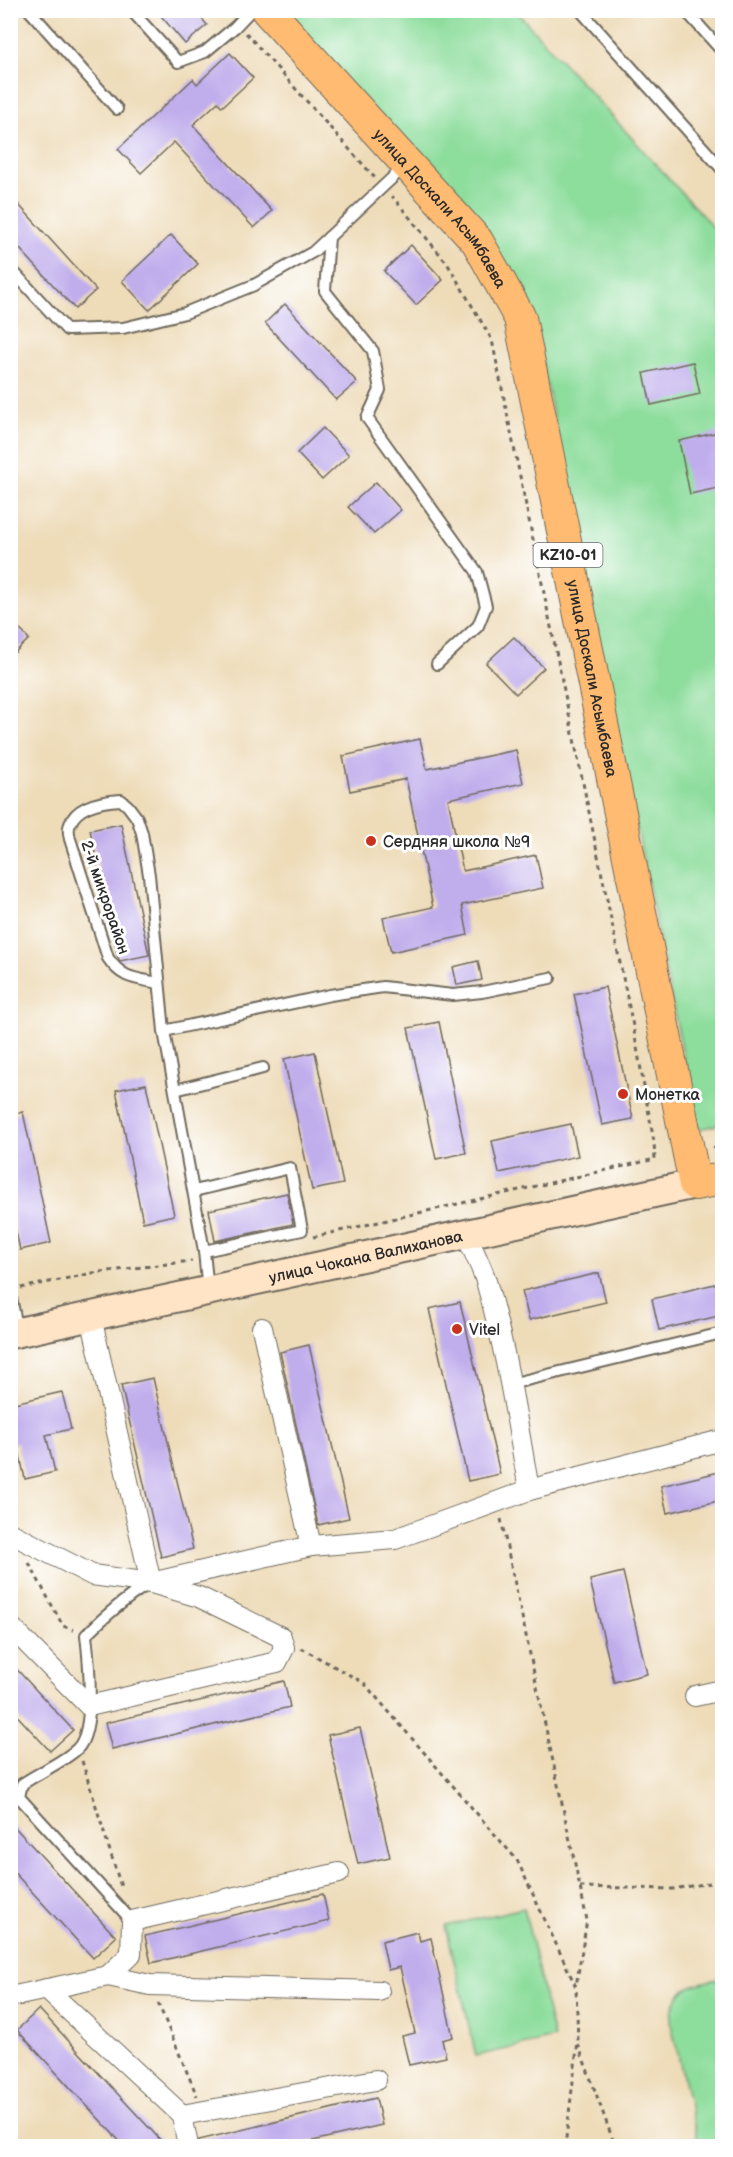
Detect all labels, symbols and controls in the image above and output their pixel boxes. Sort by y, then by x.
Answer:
street label: улица Доскали Асымбаева [369,126,510,292]
road number: KZ10-01 [534,543,602,567]
street label: улица Доскали Асымбаева [562,578,621,780]
place label: Сердняя школа №9 [383,833,530,852]
marker: Сердняя школа №9 [364,834,378,848]
street label: 2-й микрорайон [76,838,133,957]
place label: Монетка [635,1086,700,1105]
marker: Монетка [616,1087,630,1101]
street label: улица Чокана Валиханова [267,1227,465,1288]
place label: Vitel [469,1321,500,1340]
marker: Vitel [450,1322,464,1336]

